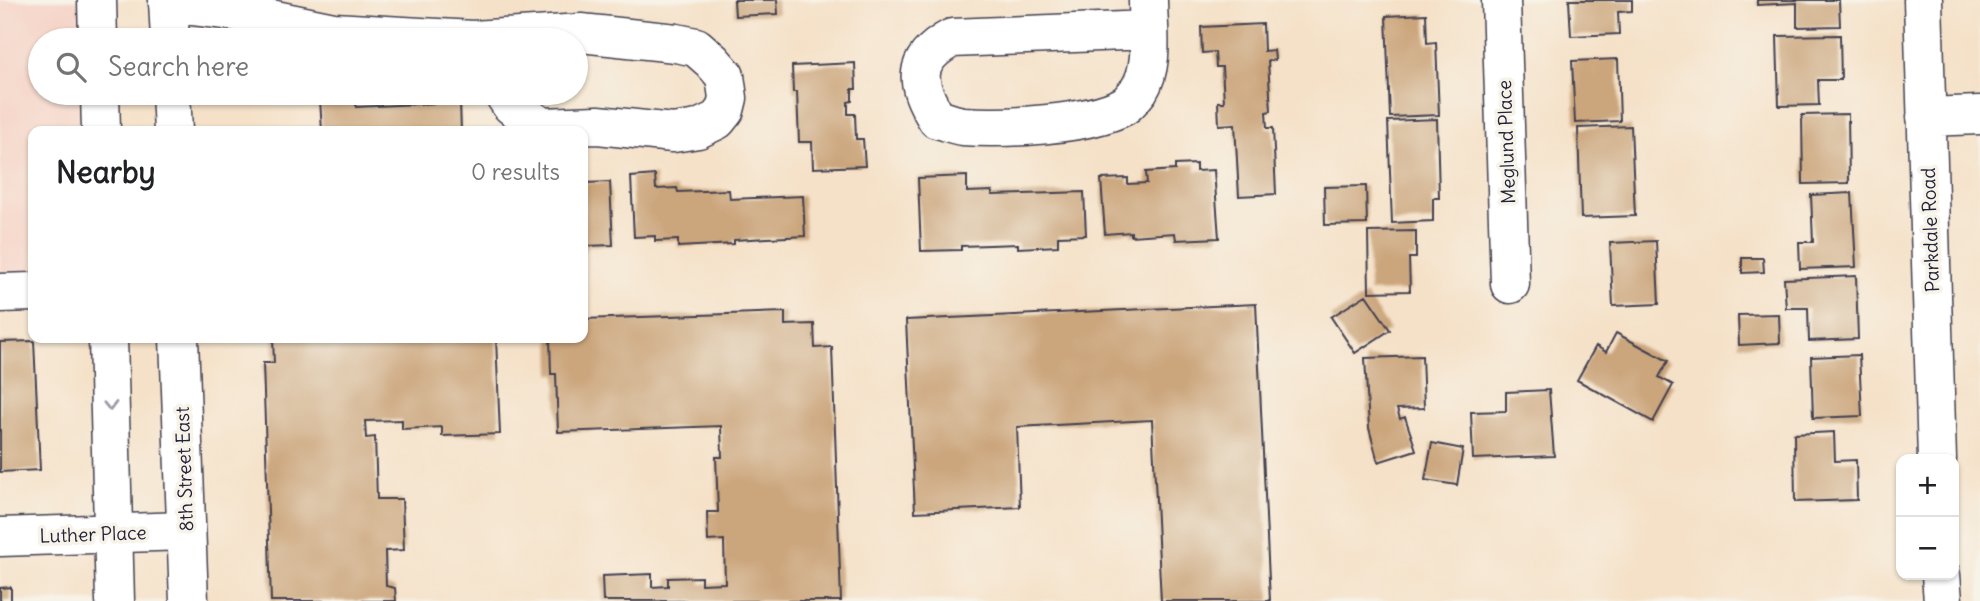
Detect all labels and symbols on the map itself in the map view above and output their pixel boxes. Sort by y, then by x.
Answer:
street label: Meglund Place [1492,80,1520,204]
street label: Parkdale Road [1916,167,1944,293]
one-way arrow [102,401,117,412]
street label: 8th Street East [170,406,198,532]
street label: Luther Place [39,520,147,548]

